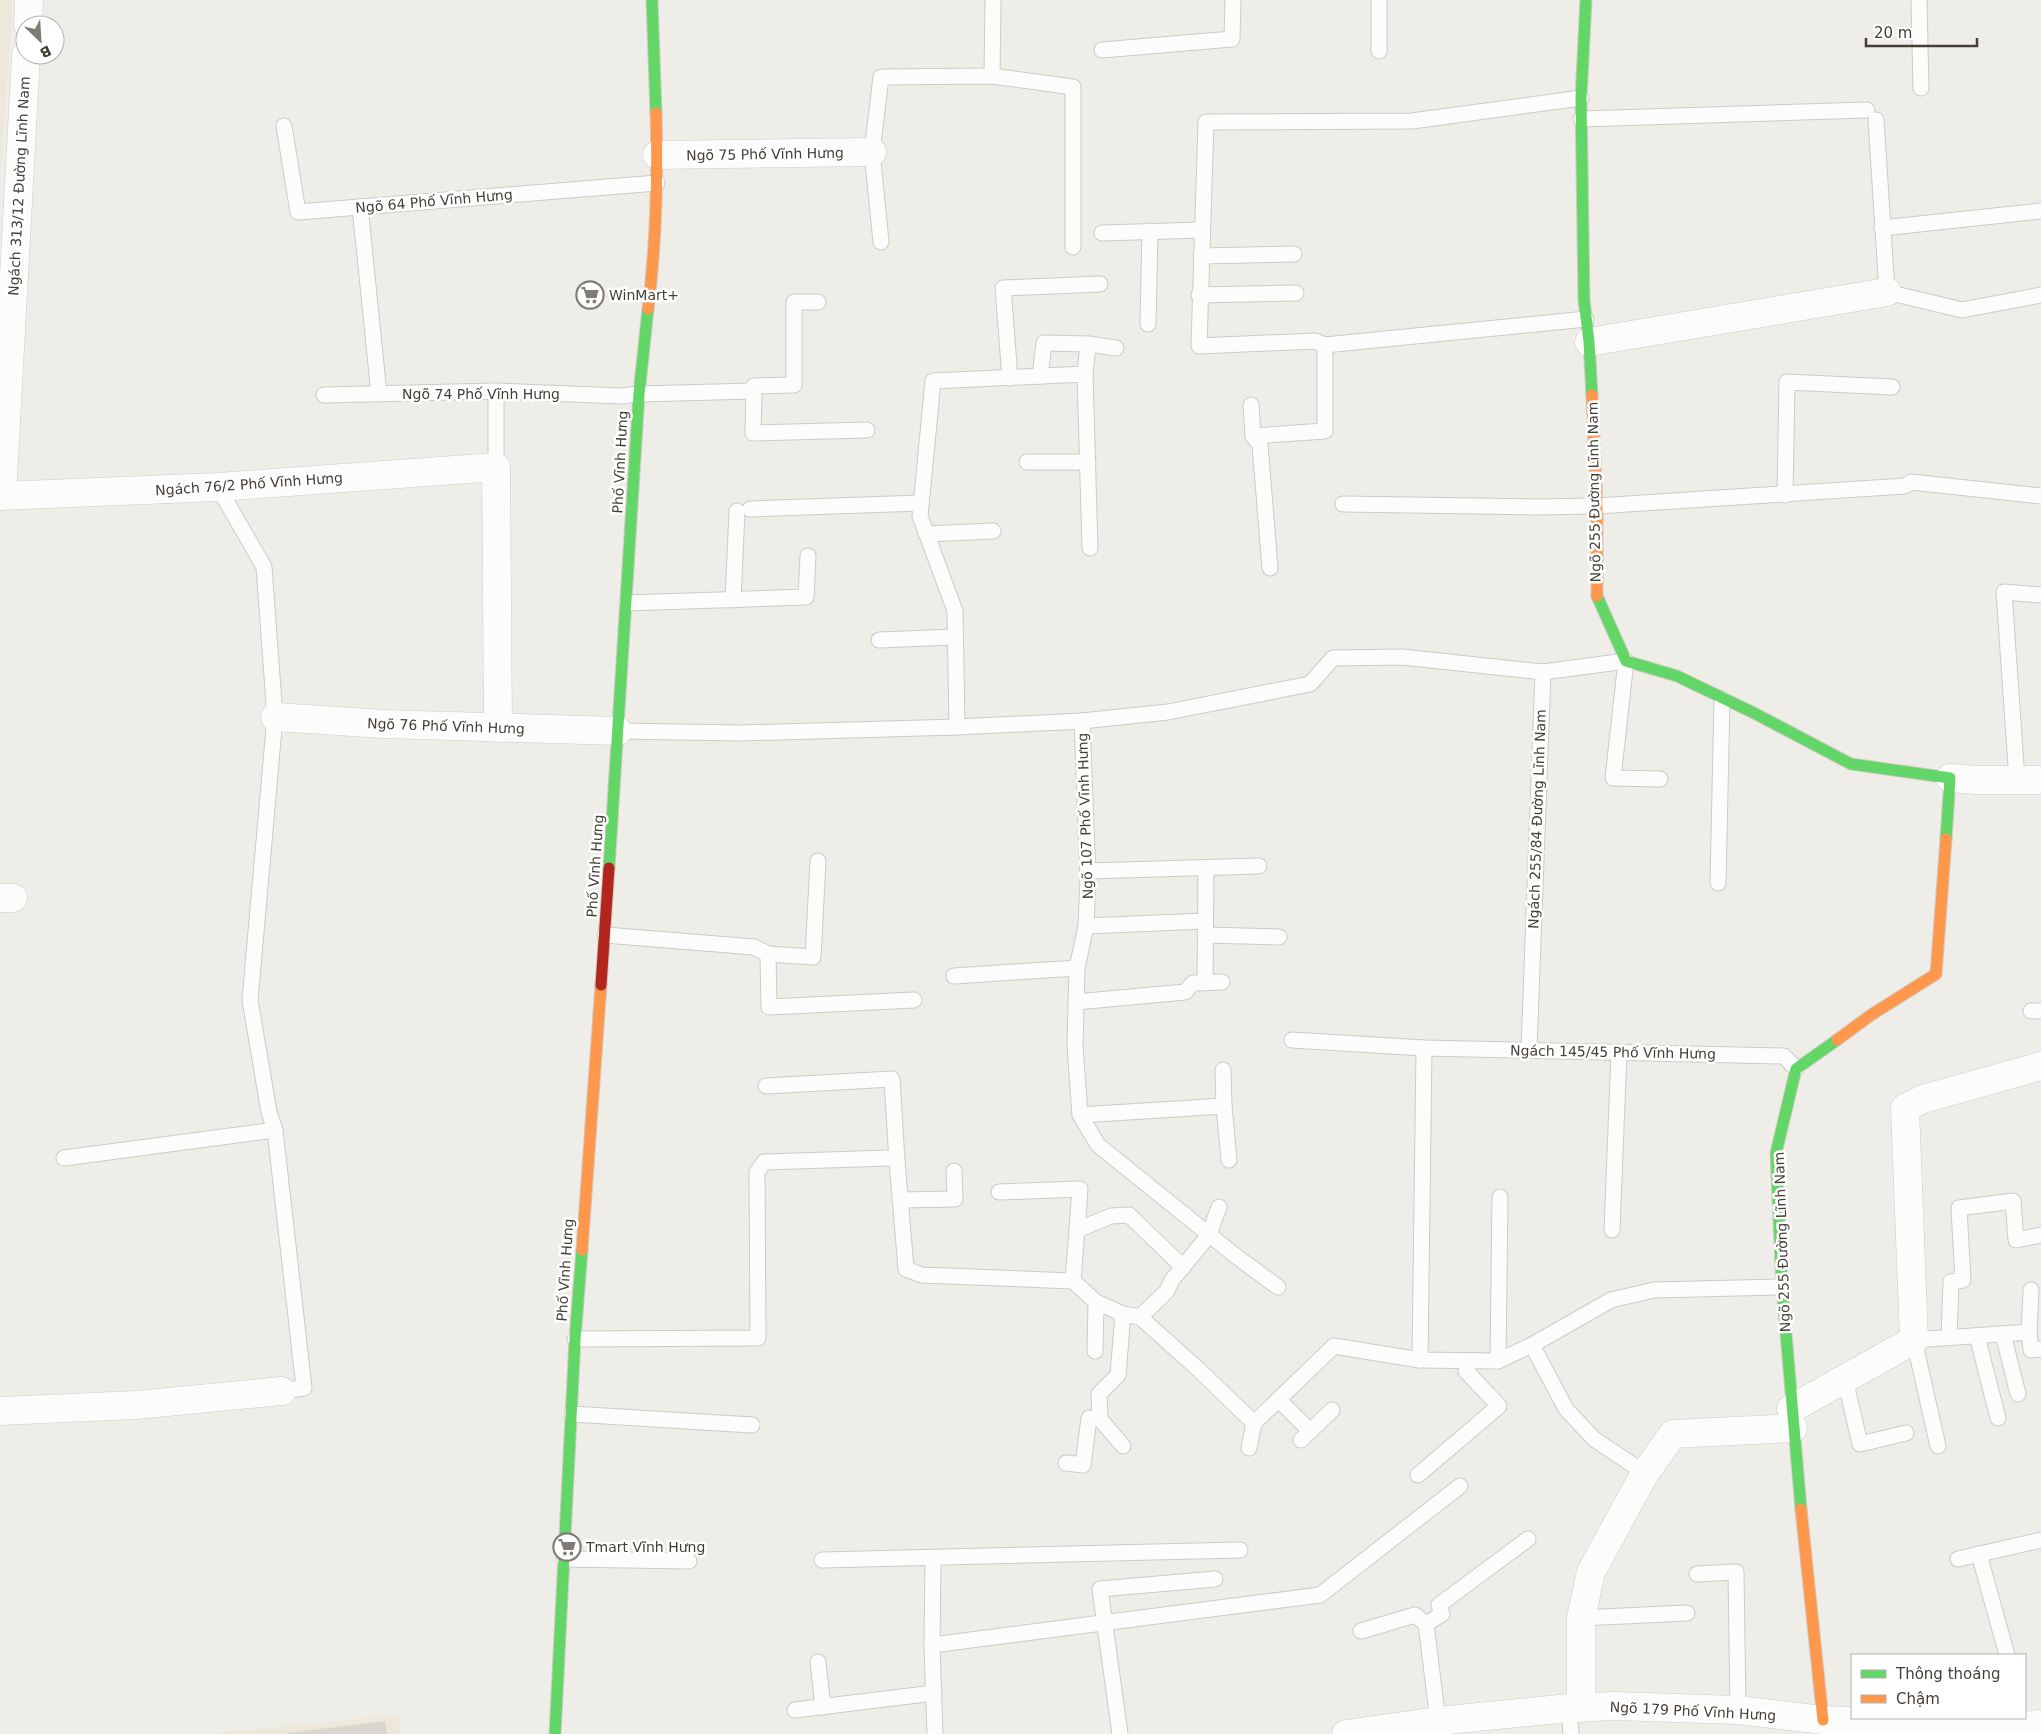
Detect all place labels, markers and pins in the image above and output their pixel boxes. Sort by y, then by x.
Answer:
supermarket icon: WinMart+ [575,280,605,310]
place label: WinMart+ [609,287,679,303]
supermarket icon: Tmart Vĩnh Hưng [552,1532,582,1562]
place label: Tmart Vĩnh Hưng [585,1539,705,1555]

